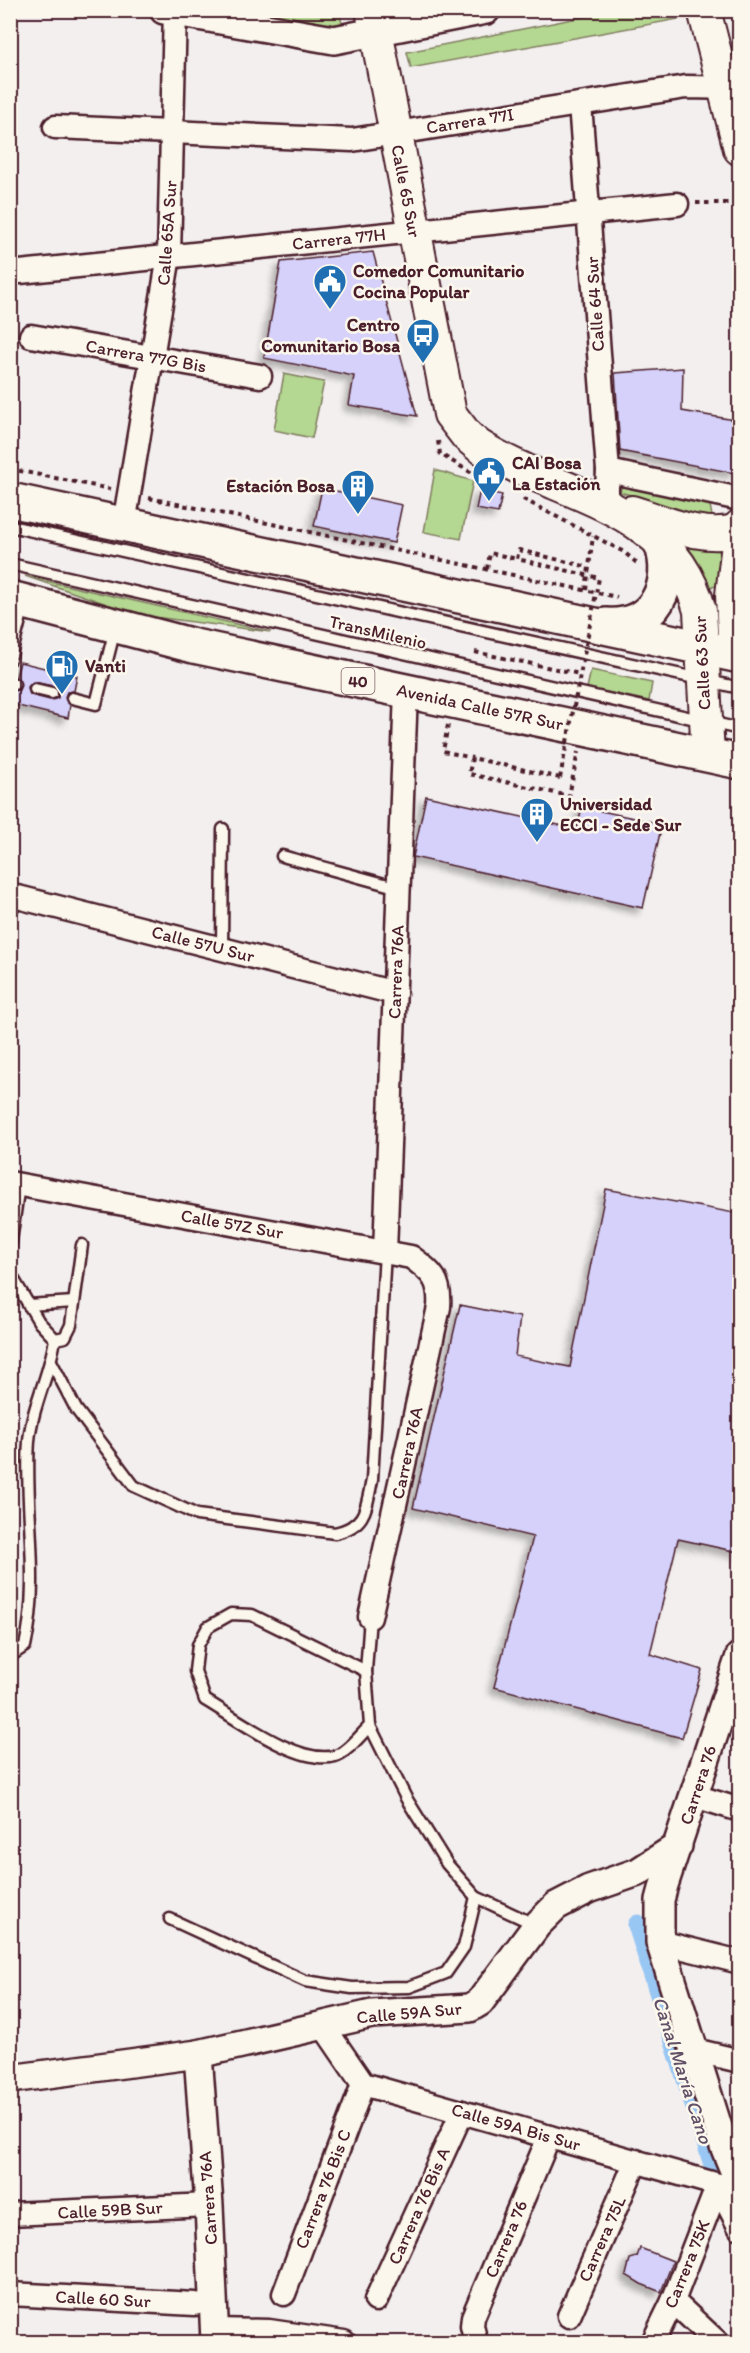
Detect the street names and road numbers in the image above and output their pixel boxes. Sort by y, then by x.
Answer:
street label: Carrera 77I [425,103,515,139]
street label: Calle 65 Sur [386,143,426,240]
street label: Calle 65A Sur [152,179,182,286]
street label: Carrera 77H [291,223,387,255]
street label: Calle 64 Sur [581,255,609,352]
street label: Carrera 77G Bis [84,335,208,377]
street label: TransMilenio [327,610,429,654]
street label: Calle 63 Sur [689,614,715,711]
road number: 40 [342,668,374,694]
street label: Avenida Calle 57R Sur [395,679,566,736]
street label: Calle 57U Sur [149,921,258,968]
street label: Carrera 76A [383,924,409,1019]
street label: Calle 57Z Sur [179,1204,286,1244]
street label: Carrera 76A [386,1404,428,1501]
street label: Carrera 76 [675,1742,721,1828]
street label: Calle 59A Sur [356,1997,463,2029]
street label: Calle 59A Bis Sur [449,2098,583,2156]
street label: Carrera 76 Bis C [290,2126,356,2252]
street label: Carrera 76 Bis A [383,2143,455,2268]
street label: Carrera 76A [194,2150,222,2246]
street label: Carrera 75L [573,2193,631,2285]
street label: Calle 59B Sur [57,2196,164,2224]
street label: Carrera 76 [480,2197,532,2281]
street label: Carrera 75K [659,2216,715,2312]
street label: Calle 60 Sur [55,2286,152,2313]

